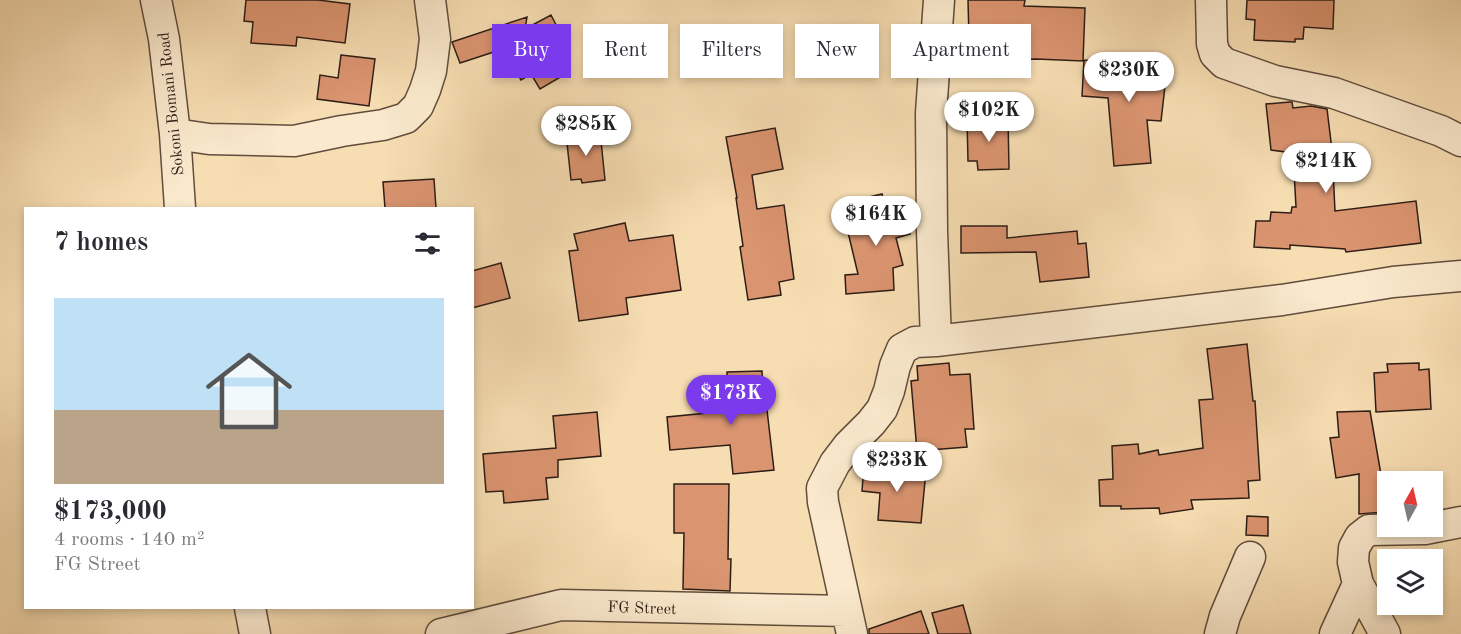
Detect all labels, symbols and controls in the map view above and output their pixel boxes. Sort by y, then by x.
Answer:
chip: Buy [492,24,571,78]
chip: Rent [583,24,668,78]
chip: Filters [680,24,783,78]
chip: New [795,24,879,78]
chip: Apartment [891,24,1031,78]
street label: Sokoni Bomani Road [156,31,187,176]
pin: $230K [1087,52,1171,103]
text: $230K [1098,61,1160,81]
pin: $102K [947,92,1031,143]
text: $102K [958,101,1020,121]
pin: $285K [544,106,628,157]
text: $285K [555,115,617,135]
pin: $214K [1284,143,1368,194]
text: $214K [1295,152,1357,172]
pin: $164K [834,196,918,247]
text: $164K [845,205,907,225]
icon: filters [411,227,444,260]
text: 7 homes [54,230,148,256]
icon: home [195,337,303,445]
pin: $173K [689,375,773,426]
text: $173K [700,384,762,404]
pin: $233K [855,442,939,493]
text: $233K [866,451,928,471]
north arrow [1377,471,1443,537]
map controls [1377,471,1443,615]
text: $173,000 [54,499,167,525]
text: 4 rooms · 140 m² [54,530,204,550]
button: layers [1377,549,1443,615]
text: FG Street [54,555,141,575]
street label: FG Street [607,600,677,618]

